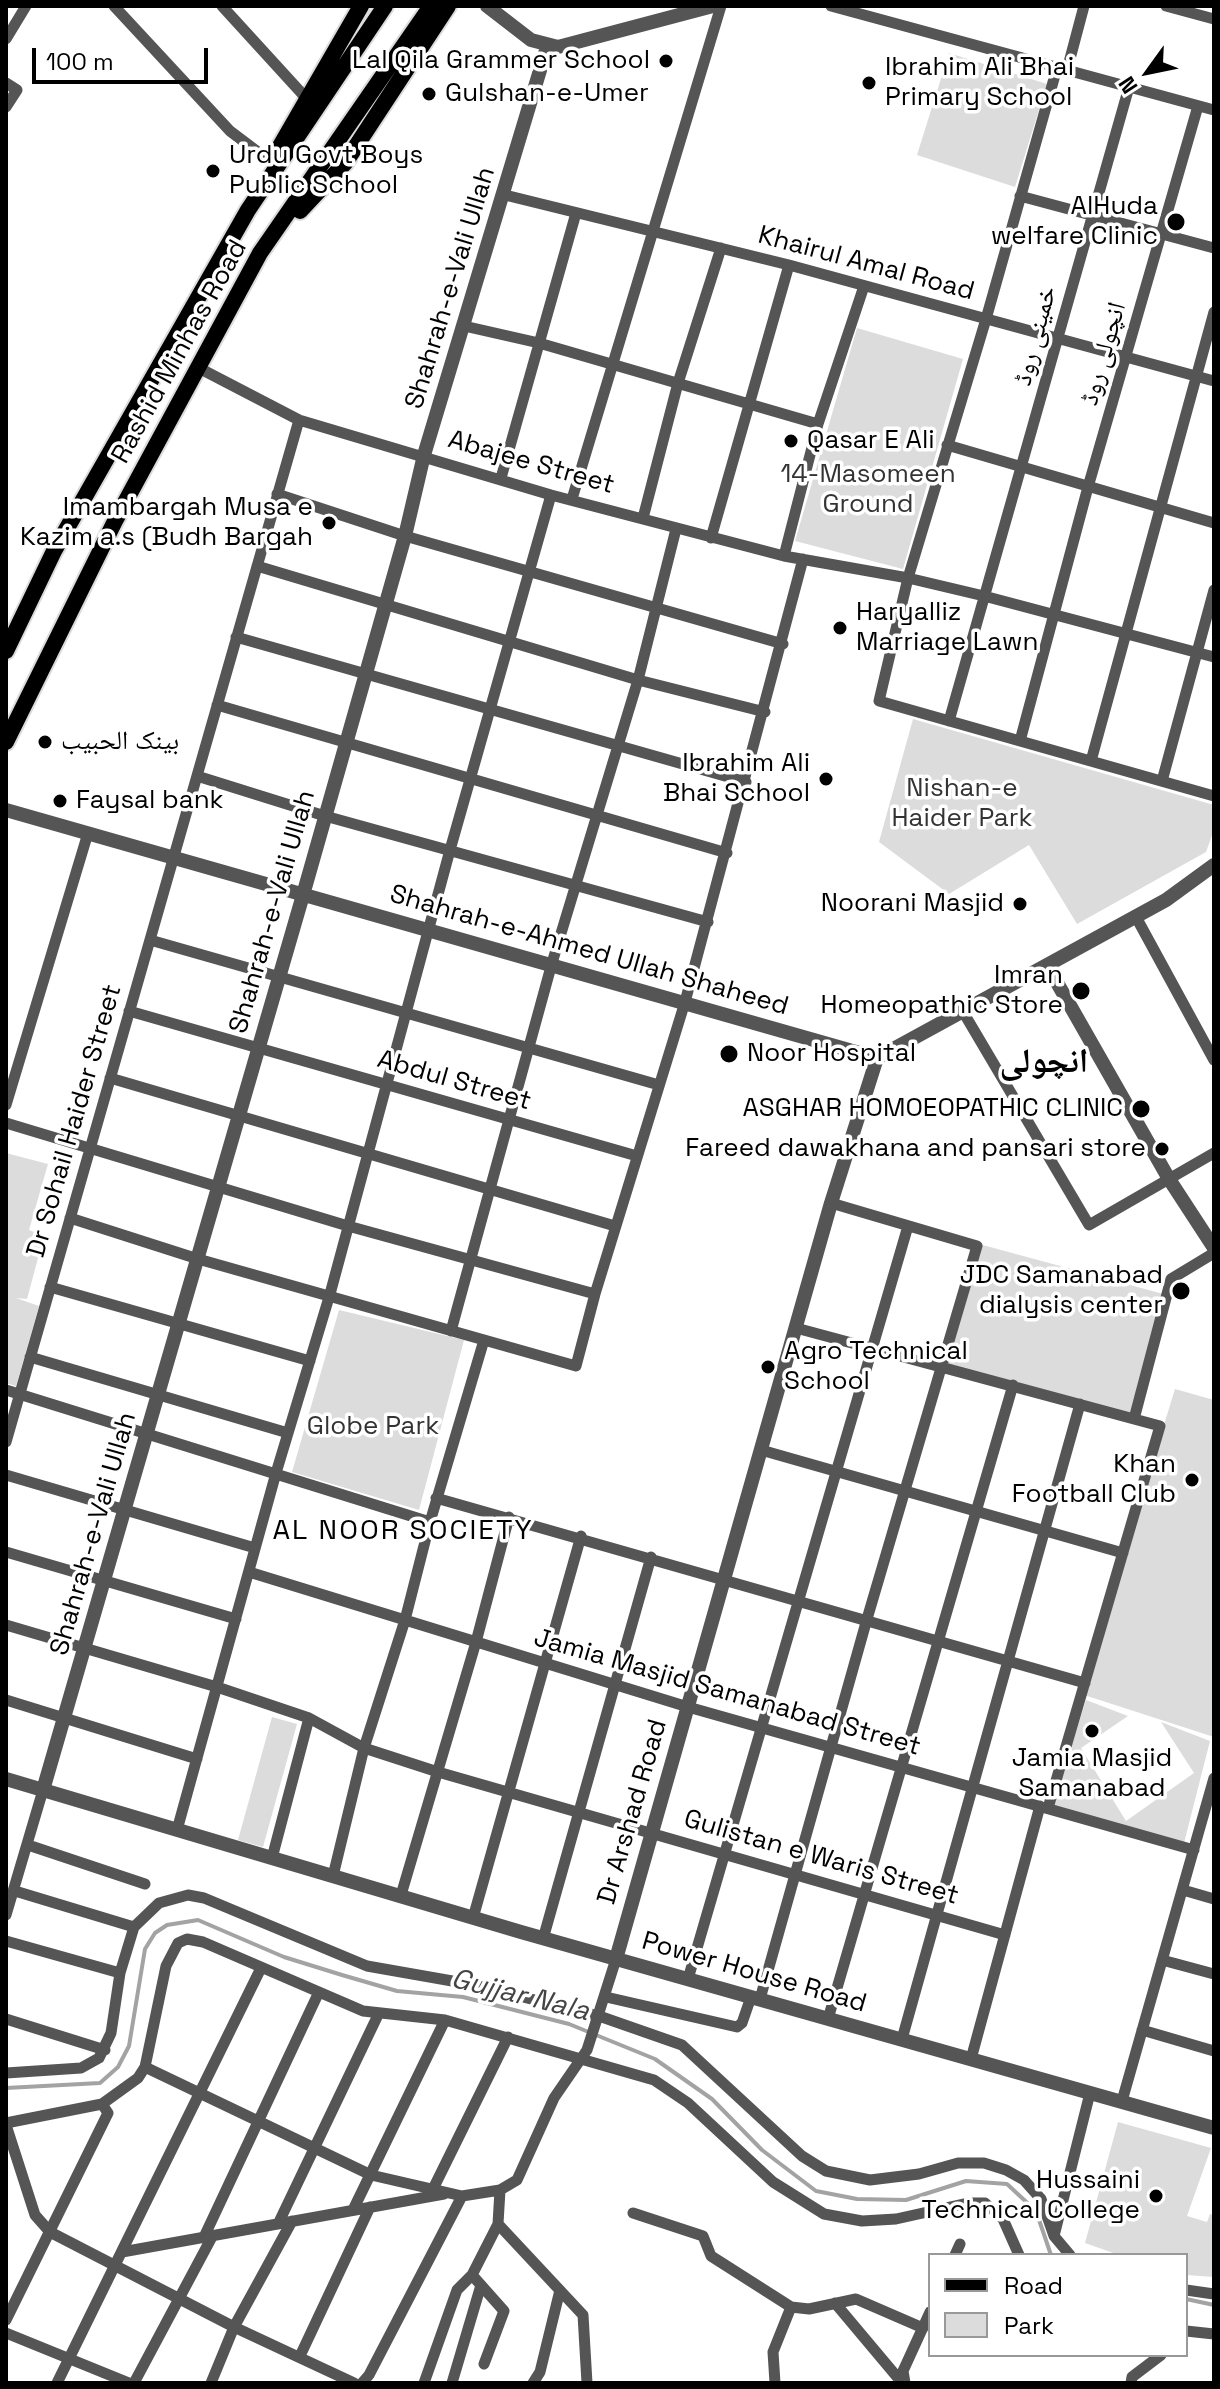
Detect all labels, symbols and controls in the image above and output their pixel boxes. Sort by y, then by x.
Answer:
scale bar [36,32,212,82]
north arrow [1108,32,1188,112]
place label: Lal Qila Grammer School [352,45,650,77]
text: 100 m [46,46,114,77]
marker: Lal Qila Grammer School [657,52,675,70]
place label: Ibrahim Ali Bhai Primary School [885,52,1074,114]
text: N [1112,71,1144,99]
marker: Ibrahim Ali Bhai Primary School [860,74,878,92]
place label: Gulshan-e-Umer [445,78,649,110]
marker: Gulshan-e-Umer [420,85,438,103]
place label: Urdu Govt Boys Public School [229,140,423,202]
marker: Urdu Govt Boys Public School [204,162,222,180]
street label: Shahrah-e-Vali Ullah [399,163,503,413]
place label: AlHuda welfare Clinic [991,191,1158,252]
marker: AlHuda welfare Clinic [1165,211,1187,233]
street label: Khairul Amal Road [755,220,977,308]
street label: Rashid Minhas Road [106,235,254,469]
street label: خمینی روڈ [1008,283,1064,389]
street label: انچولی روڈ [1074,299,1134,409]
street label: Abajee Street [444,424,618,502]
place label: Qasar E Ali [807,425,935,457]
marker: Qasar E Ali [782,432,800,450]
park label: 14-Masomeen Ground [780,459,956,520]
place label: Imambargah Musa e Kazim a.s (Budh Bargah [20,492,313,554]
marker: Imambargah Musa e Kazim a.s (Budh Bargah [320,514,338,532]
place label: Haryalliz Marriage Lawn [856,597,1038,658]
marker: Haryalliz Marriage Lawn [831,619,849,637]
place label: بينک الحبيب [61,726,179,758]
marker: بينک الحبيب [36,733,54,751]
place label: Ibrahim Ali Bhai School [663,748,810,810]
marker: Ibrahim Ali Bhai School [817,770,835,788]
park label: Nishan-e Haider Park [891,773,1033,834]
place label: Faysal bank [76,785,224,817]
street label: Shahrah-e-Vali Ullah [223,787,323,1037]
marker: Faysal bank [51,792,69,810]
street label: Shahrah-e-Ahmed Ullah Shaheed [386,879,792,1023]
place label: Noorani Masjid [821,888,1004,920]
marker: Noorani Masjid [1011,895,1029,913]
place label: Imran Homeopathic Store [820,960,1063,1022]
marker: Imran Homeopathic Store [1070,980,1092,1002]
street label: Dr Sohail Haider Street [21,981,129,1261]
place label: Noor Hospital [747,1038,916,1070]
marker: Noor Hospital [718,1043,740,1065]
district label: انچولی [1000,1043,1088,1083]
street label: Abdul Street [374,1044,534,1118]
place label: ASGHAR HOMOEOPATHIC CLINIC [743,1093,1123,1125]
marker: ASGHAR HOMOEOPATHIC CLINIC [1130,1098,1152,1120]
place label: Fareed dawakhana and pansari store [685,1133,1146,1165]
marker: Fareed dawakhana and pansari store [1153,1140,1171,1158]
place label: JDC Samanabad dialysis center [960,1260,1163,1322]
marker: JDC Samanabad dialysis center [1170,1280,1192,1302]
place label: Agro Technical School [784,1336,968,1398]
marker: Agro Technical School [759,1358,777,1376]
street label: Shahrah-e-Vali Ullah [44,1409,144,1659]
park label: Globe Park [307,1411,439,1443]
place label: Khan Football Club [1012,1449,1176,1510]
marker: Khan Football Club [1183,1471,1201,1489]
district label: AL NOOR SOCIETY [272,1514,534,1548]
street label: Jamia Masjid Samanabad Street [530,1623,924,1763]
street label: Dr Arshad Road [592,1716,674,1908]
marker: Jamia Masjid Samanabad [1083,1722,1101,1740]
place label: Jamia Masjid Samanabad [1012,1743,1172,1804]
street label: Gulistan e Waris Street [680,1804,962,1912]
street label: Power House Road [638,1926,870,2020]
water label: Gujjar Nala [448,1963,592,2029]
place label: Hussaini Technical College [922,2165,1140,2226]
marker: Hussaini Technical College [1147,2187,1165,2205]
legend [928,2253,1188,2357]
text: Road [1004,2270,1063,2301]
text: Park [1004,2310,1054,2341]

